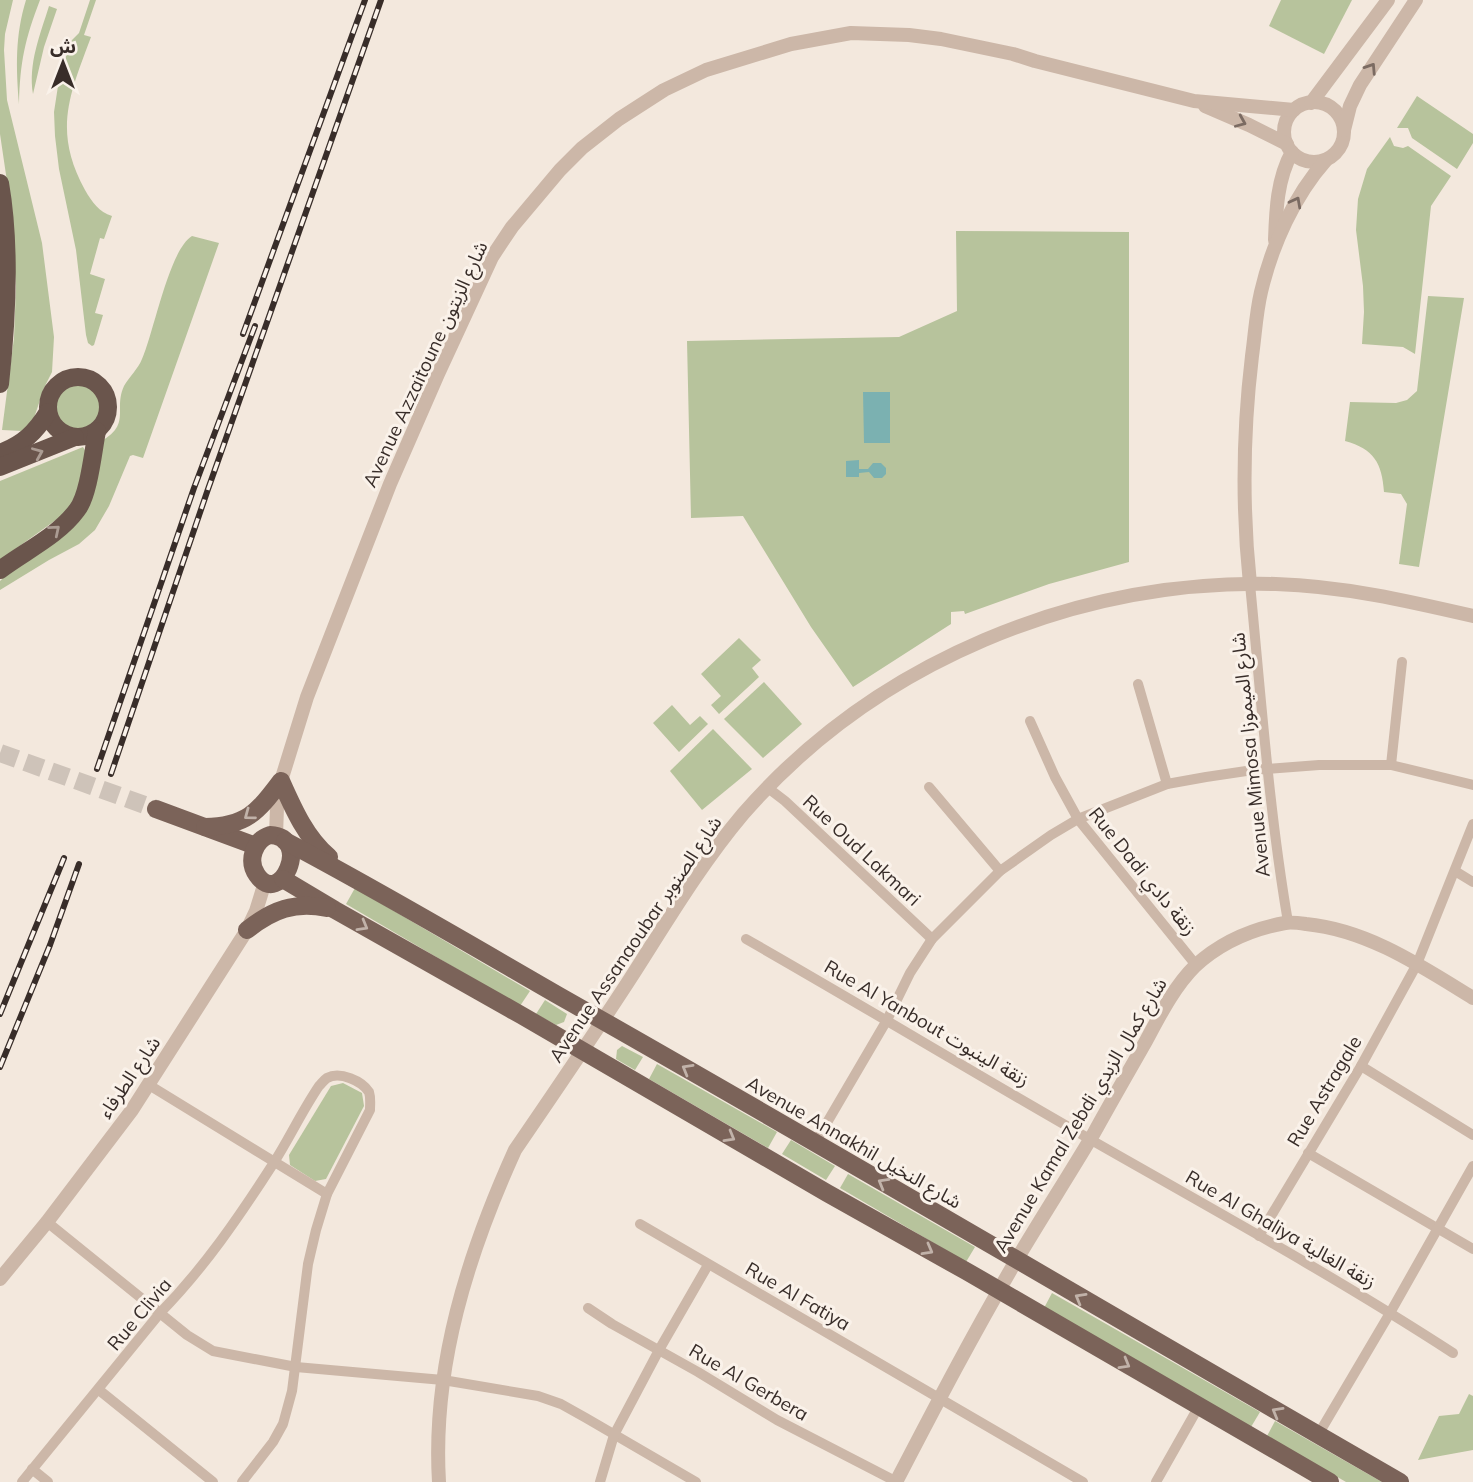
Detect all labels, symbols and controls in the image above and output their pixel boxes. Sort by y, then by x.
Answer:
north arrow [28,28,98,98]
text: ش [50,34,76,58]
one-way arrow [1363,62,1376,75]
one-way arrow [1234,113,1246,127]
one-way arrow [1288,197,1301,209]
street label: Avenue Azzaitoune شارع الزيتون [357,237,494,492]
one-way arrow [31,447,43,461]
one-way arrow [47,526,60,538]
street label: Avenue Mimosa شارع الميموزا [1225,631,1277,878]
street label: Rue Oud Lakmari [798,789,926,911]
street label: Rue Dadi زنقة دادي [1081,802,1202,942]
one-way arrow [244,807,256,820]
street label: Avenue Assanaoubar شارع الصنوبر [543,811,728,1068]
one-way arrow [356,918,368,931]
street label: Rue Al Yanbout زنقة الينبوت [820,954,1034,1092]
street label: Avenue Kamal Zebdi شارع كمال الزبدي [988,973,1175,1259]
street label: شارع الطرفاء [93,1031,167,1124]
street label: Rue Astragale [1281,1031,1367,1151]
one-way arrow [681,1064,694,1077]
street label: Avenue Annakhil شارع النخيل [741,1070,966,1215]
one-way arrow [723,1129,736,1142]
street label: Rue Al Ghaliya زنقة الغالية [1182,1165,1380,1293]
one-way arrow [878,1178,891,1191]
one-way arrow [920,1242,933,1255]
street label: Rue Al Fatiya [741,1256,855,1336]
street label: Rue Clivia [102,1273,176,1355]
one-way arrow [1074,1293,1087,1306]
street label: Rue Al Gerbera [685,1338,813,1426]
one-way arrow [1117,1356,1130,1369]
one-way arrow [1271,1407,1284,1420]

